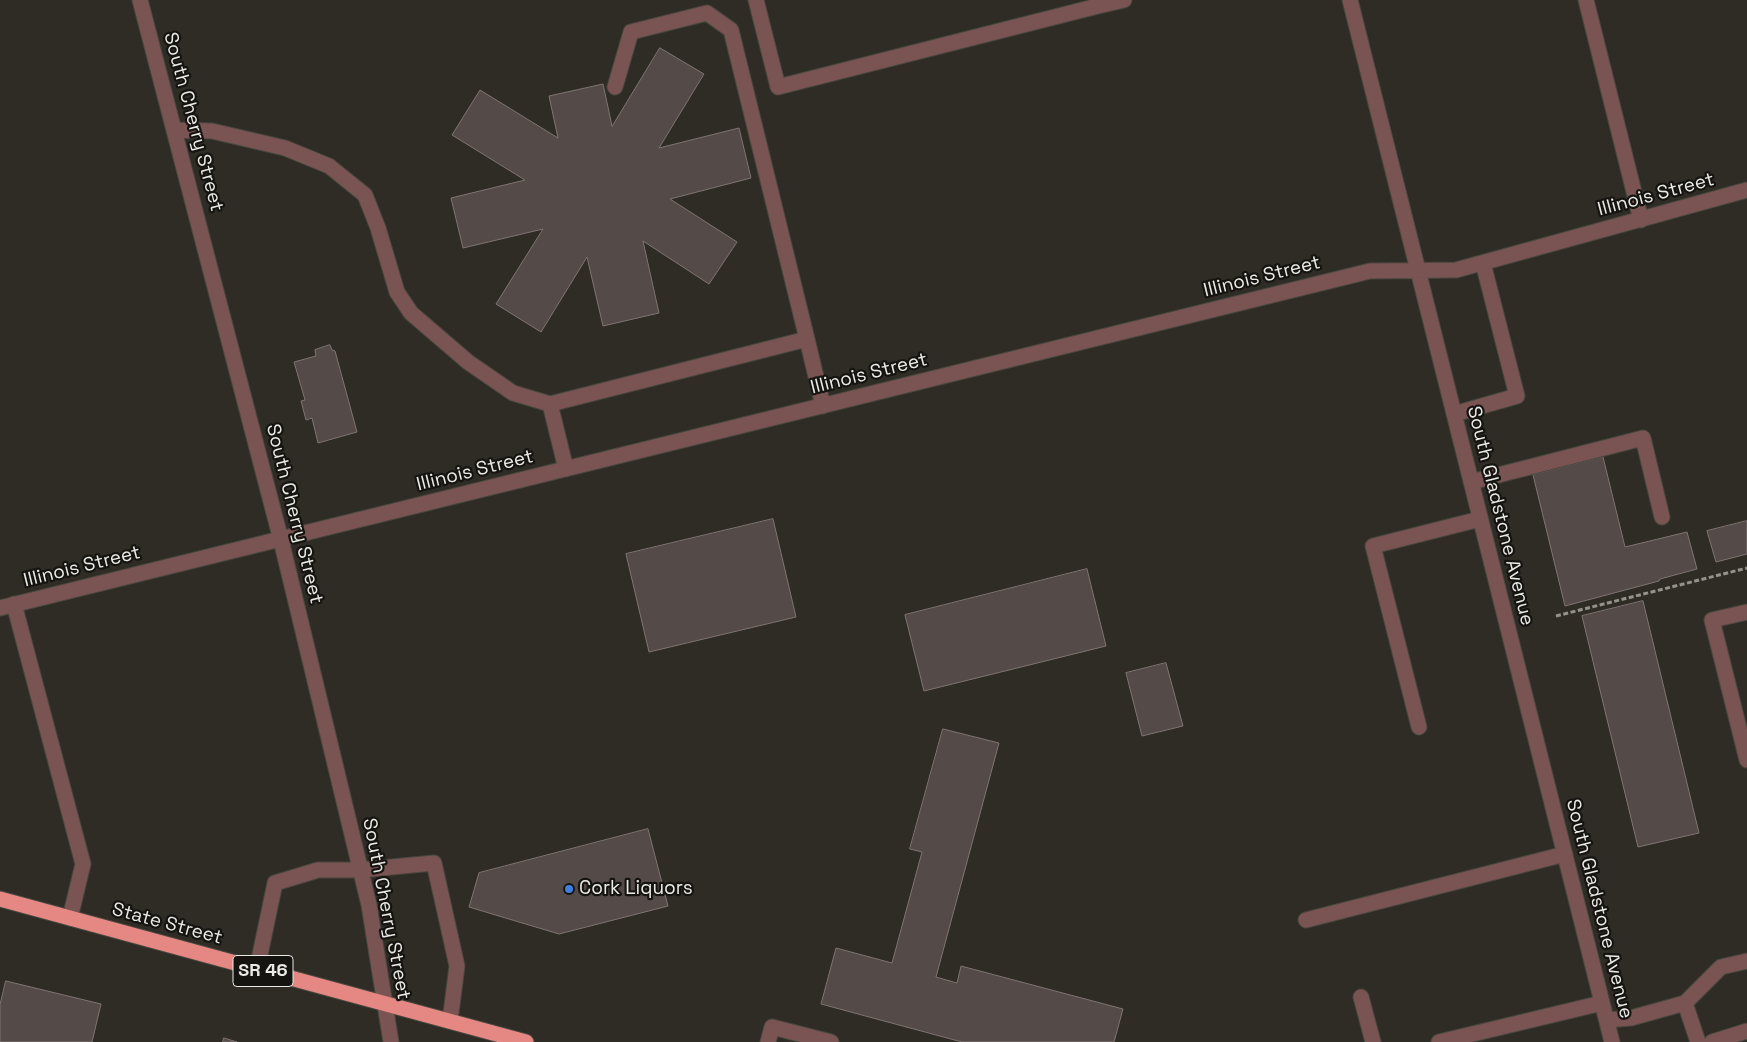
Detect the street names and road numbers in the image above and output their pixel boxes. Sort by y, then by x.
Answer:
street label: South Cherry Street [158,30,228,214]
street label: Illinois Street [1595,169,1717,221]
street label: Illinois Street [1201,251,1323,303]
street label: Illinois Street [808,348,930,400]
street label: South Gladstone Avenue [1462,404,1538,628]
street label: South Cherry Street [261,422,327,606]
street label: Illinois Street [414,445,536,497]
street label: Illinois Street [21,541,143,593]
street label: South Gladstone Avenue [1561,797,1637,1021]
street label: South Cherry Street [357,816,415,1002]
street label: State Street [109,898,225,950]
road number: SR 46 [233,956,293,986]

